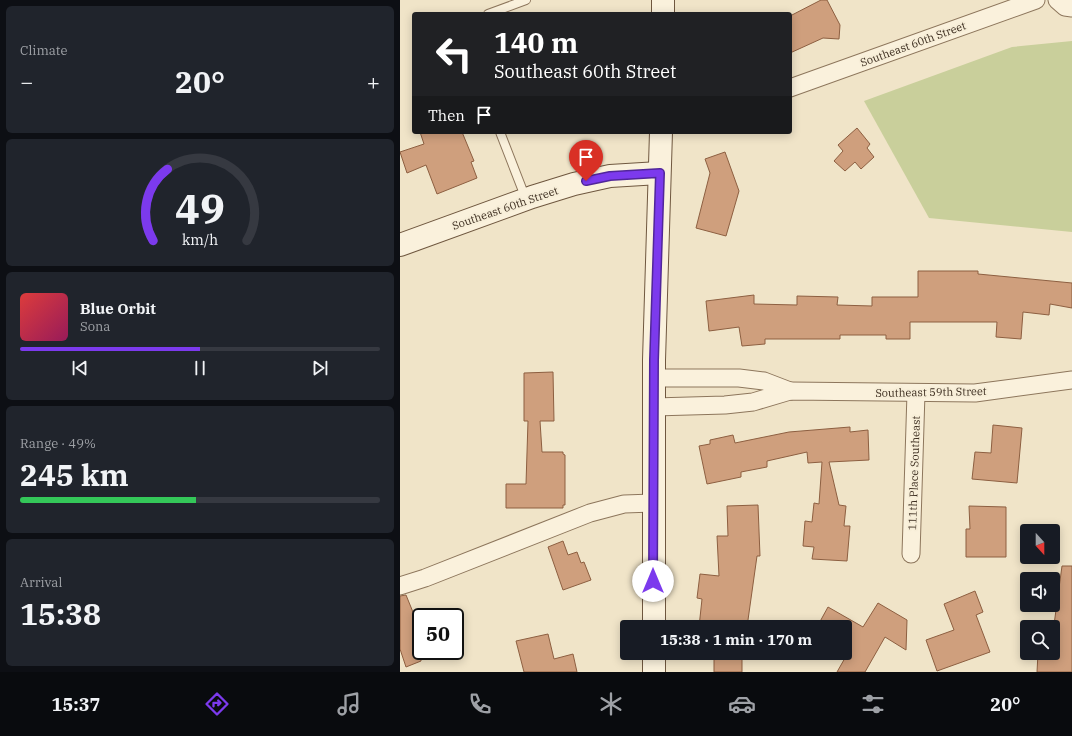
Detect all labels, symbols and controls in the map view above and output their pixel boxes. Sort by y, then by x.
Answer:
street label: Southeast 60th Street [858,18,968,70]
text: 140 m [494,24,578,61]
icon: left [428,28,480,80]
text: Climate [20,42,67,59]
text: Southeast 60th Street [494,60,676,83]
text: 20° [175,62,225,101]
text: − [20,67,33,96]
text: + [367,67,380,96]
icon: arrive [473,104,495,126]
text: Then [428,106,465,125]
pin [569,140,603,181]
icon: arrive [575,146,597,168]
text: 49 [175,181,225,235]
street label: Southeast 60th Street [450,183,560,233]
text: km/h [182,229,218,248]
text: Blue Orbit [80,299,156,318]
text: Sona [80,318,110,335]
icon: previous [69,357,91,379]
icon: pause [189,357,211,379]
icon: next [309,357,331,379]
street label: Southeast 59th Street [875,384,987,400]
street label: 111th Place Southeast [905,415,923,531]
text: Range · 49% [20,435,96,452]
text: 245 km [20,455,129,494]
north arrow [1020,524,1060,564]
map controls [1020,524,1060,660]
position arrow [632,560,674,602]
button: sound [1020,572,1060,612]
text: Arrival [20,574,62,591]
text: 15:38 [20,594,101,633]
speed limit sign: 50 [412,608,464,660]
button: search [1020,620,1060,660]
text: 15:38 · 1 min · 170 m [660,630,812,649]
icon: directions [203,690,231,718]
icon: music [335,690,363,718]
icon: phone [466,690,494,718]
icon: climate [597,690,625,718]
icon: car [728,690,756,718]
icon: filters [859,690,887,718]
text: 15:37 [52,693,100,716]
text: 20° [990,693,1020,716]

